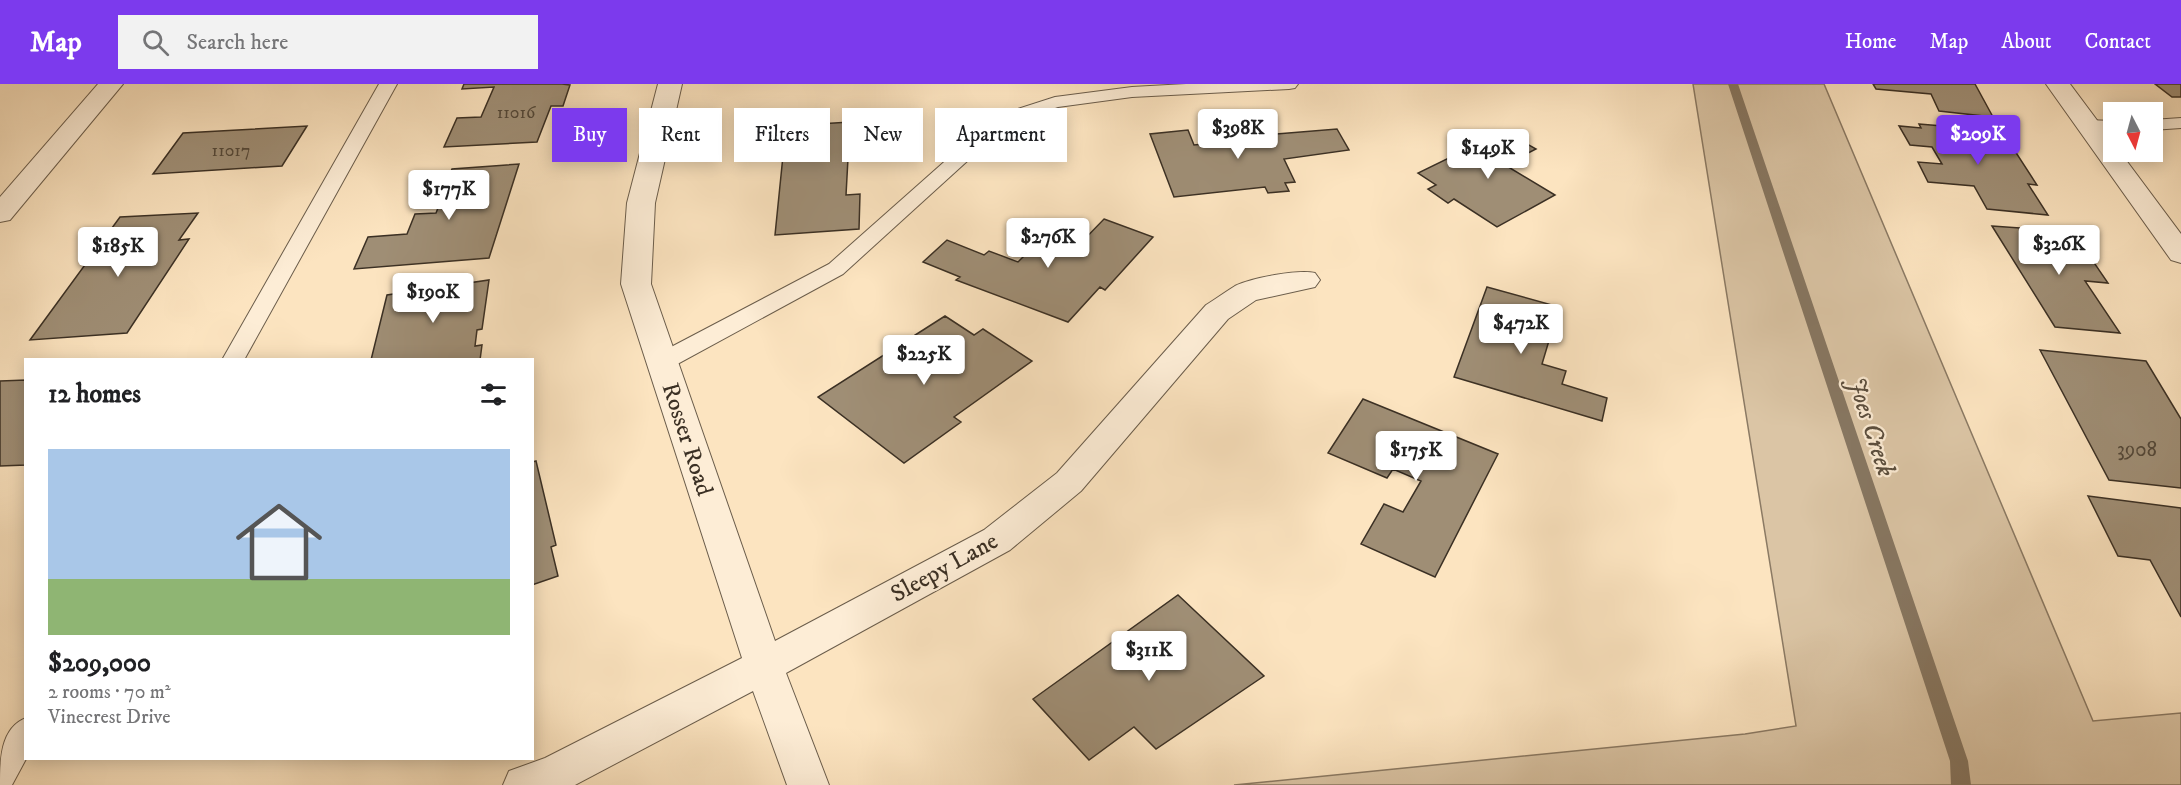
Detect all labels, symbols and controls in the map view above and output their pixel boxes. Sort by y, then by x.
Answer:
search box [118,15,538,69]
text: Map [30,25,82,60]
icon: search [139,26,172,59]
text: Search here [187,29,288,56]
text: Home [1845,29,1897,55]
text: Map [1930,29,1968,55]
text: About [2001,29,2052,55]
text: Contact [2085,29,2151,55]
house number: 11016 [497,102,536,124]
north arrow [2103,102,2163,162]
map controls [2103,102,2163,162]
chip: Buy [552,108,627,162]
chip: Rent [639,108,722,162]
chip: Filters [734,108,830,162]
chip: New [842,108,923,162]
chip: Apartment [935,108,1067,162]
pin: $398K [1196,109,1280,160]
pin: $209K [1936,115,2020,166]
text: $398K [1212,116,1264,141]
text: $209K [1950,122,2006,147]
pin: $149K [1446,129,1530,180]
text: $149K [1461,136,1515,161]
house number: 11017 [212,140,250,162]
pin: $177K [407,170,491,221]
text: $177K [422,177,476,202]
pin: $276K [1006,218,1090,269]
text: $276K [1020,225,1076,250]
pin: $326K [2017,225,2101,276]
pin: $185K [76,227,160,278]
text: $326K [2033,232,2085,257]
text: $185K [92,234,144,259]
pin: $190K [391,273,475,324]
text: $190K [407,280,460,305]
pin: $472K [1479,304,1563,355]
text: $472K [1493,311,1549,336]
pin: $225K [882,335,966,386]
text: $225K [897,342,951,367]
water label: Joes Creek [1839,372,1902,481]
text: 12 homes [48,378,141,411]
icon: filters [477,378,510,411]
street label: Rosser Road [655,379,719,500]
pin: $175K [1374,431,1458,482]
house number: 3908 [2117,437,2157,463]
text: $175K [1390,438,1442,463]
icon: home [225,488,333,596]
street label: Sleepy Lane [886,526,1003,610]
pin: $311K [1107,631,1191,682]
text: $311K [1125,638,1173,663]
text: $209,000 [48,647,151,680]
text: 2 rooms · 70 m² [48,680,171,705]
text: Vinecrest Drive [48,705,171,730]

